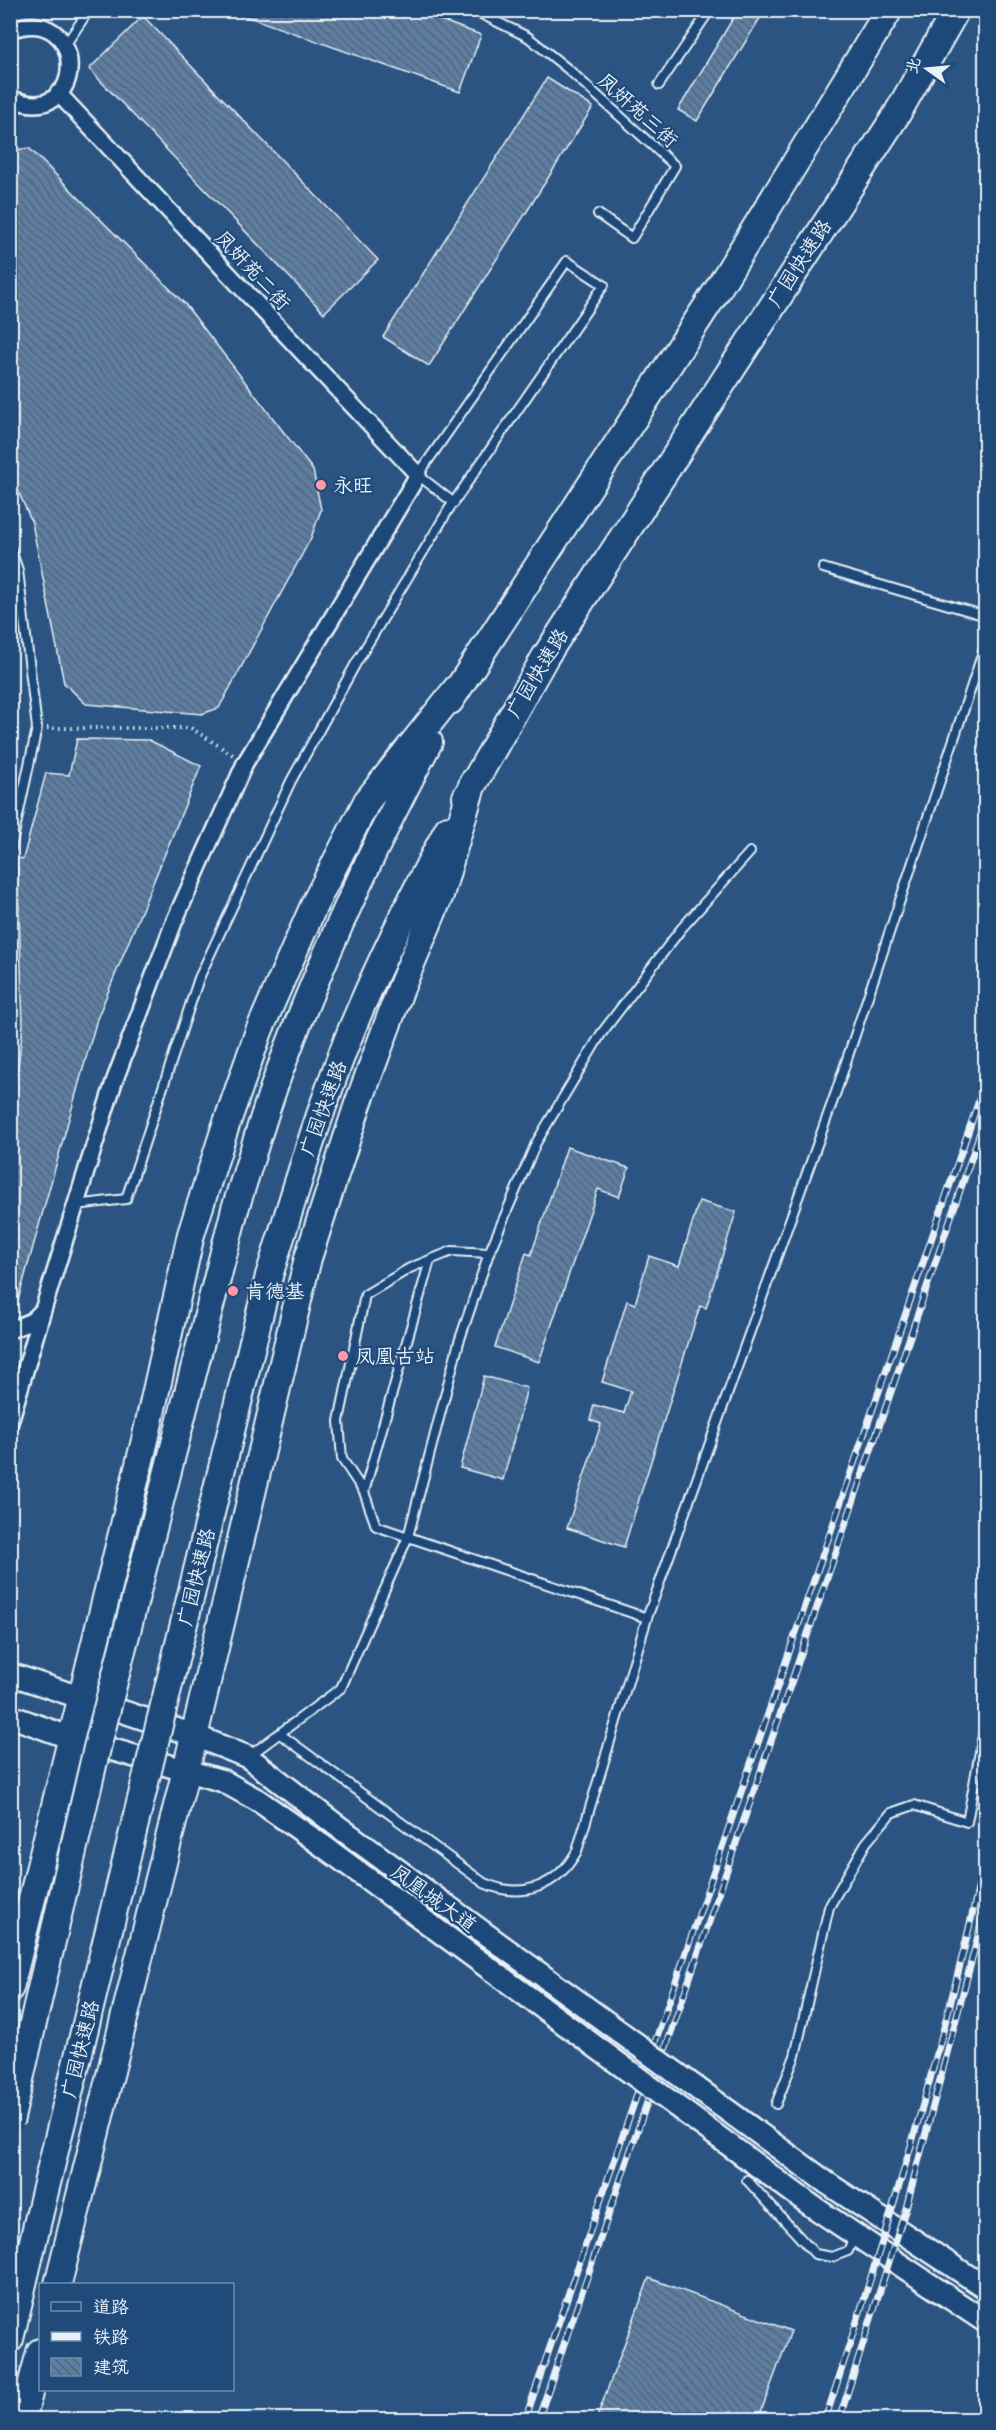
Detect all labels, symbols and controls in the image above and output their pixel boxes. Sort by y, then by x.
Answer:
north arrow [897,39,957,99]
text: 北 [902,55,928,76]
street label: 凤妍苑三街 [589,68,683,156]
street label: 广园快速路 [763,214,841,314]
street label: 凤妍苑二街 [206,226,295,318]
place label: 永旺 [333,474,373,502]
marker: 永旺 [314,478,328,492]
street label: 广园快速路 [502,624,578,725]
street label: 广园快速路 [296,1056,356,1161]
place label: 肯德基 [245,1280,305,1308]
marker: 肯德基 [226,1284,240,1298]
place label: 凤凰古站 [355,1345,435,1373]
marker: 凤凰古站 [336,1349,350,1363]
street label: 广园快速路 [173,1525,225,1630]
street label: 凤凰城大道 [384,1860,481,1941]
street label: 广园快速路 [57,1997,109,2102]
legend [39,2283,234,2391]
text: 道路 [93,2297,129,2322]
text: 铁路 [93,2327,129,2352]
text: 建筑 [93,2357,129,2382]

